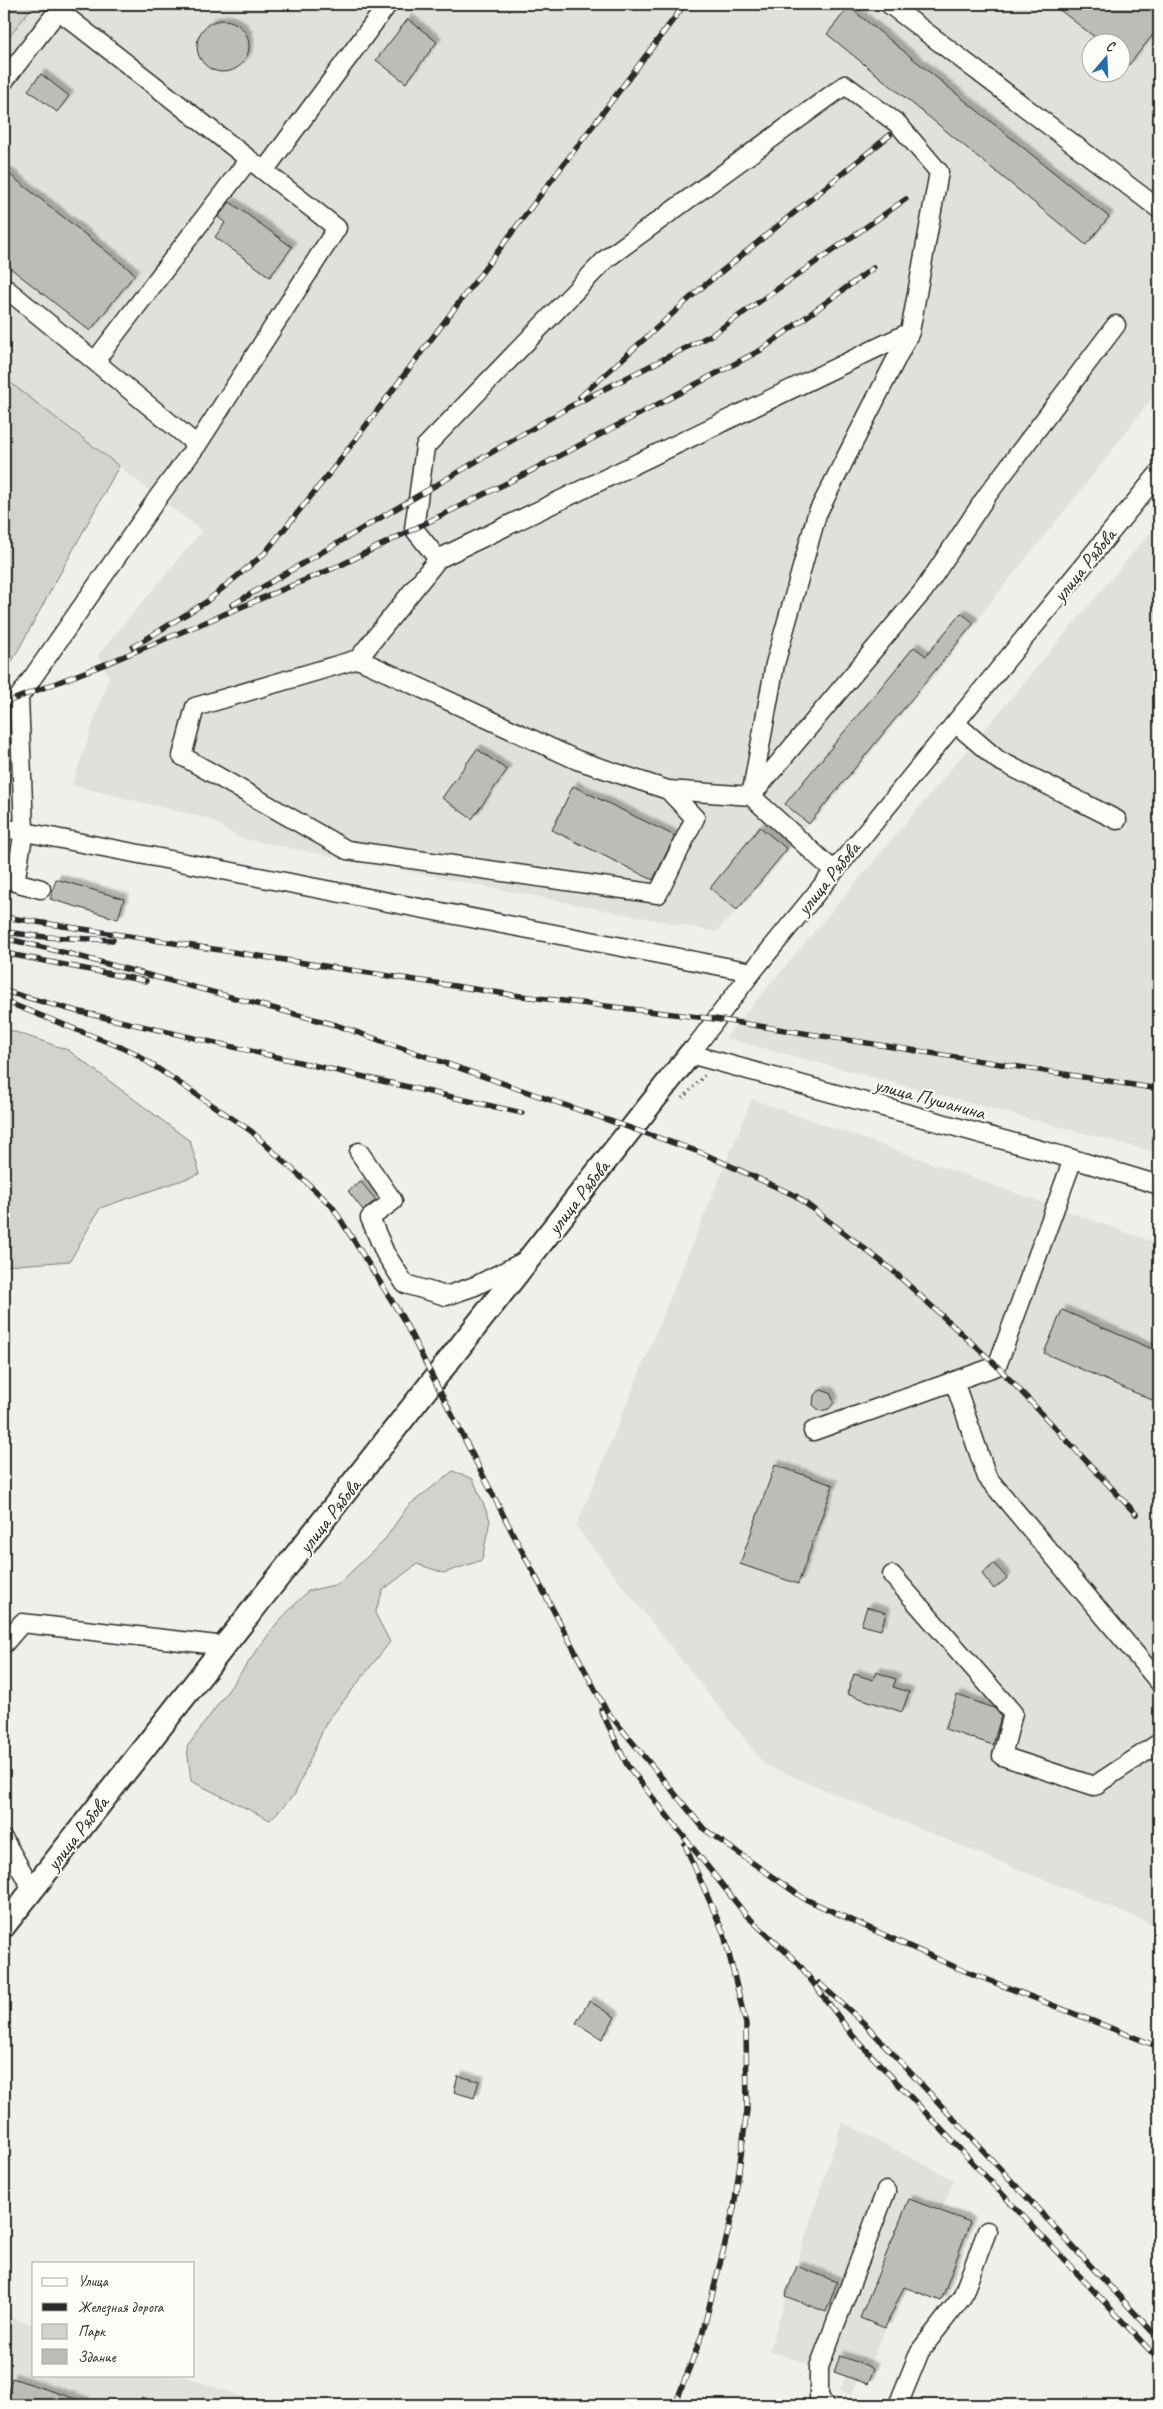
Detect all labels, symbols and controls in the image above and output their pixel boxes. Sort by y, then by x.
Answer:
north arrow [1080,32,1130,82]
text: С [1104,37,1118,56]
street label: улица Рябова [1047,522,1123,608]
street label: улица Рябова [791,835,867,921]
street label: улица Пушанина [871,1072,989,1126]
street label: улица Рябова [541,1154,616,1240]
street label: улица Рябова [292,1473,367,1559]
street label: улица Рябова [40,1790,115,1876]
legend [32,2262,195,2376]
text: Улица [78,2272,109,2291]
text: Железная дорога [78,2298,165,2317]
text: Парк [78,2322,106,2341]
text: Здание [78,2348,117,2367]

